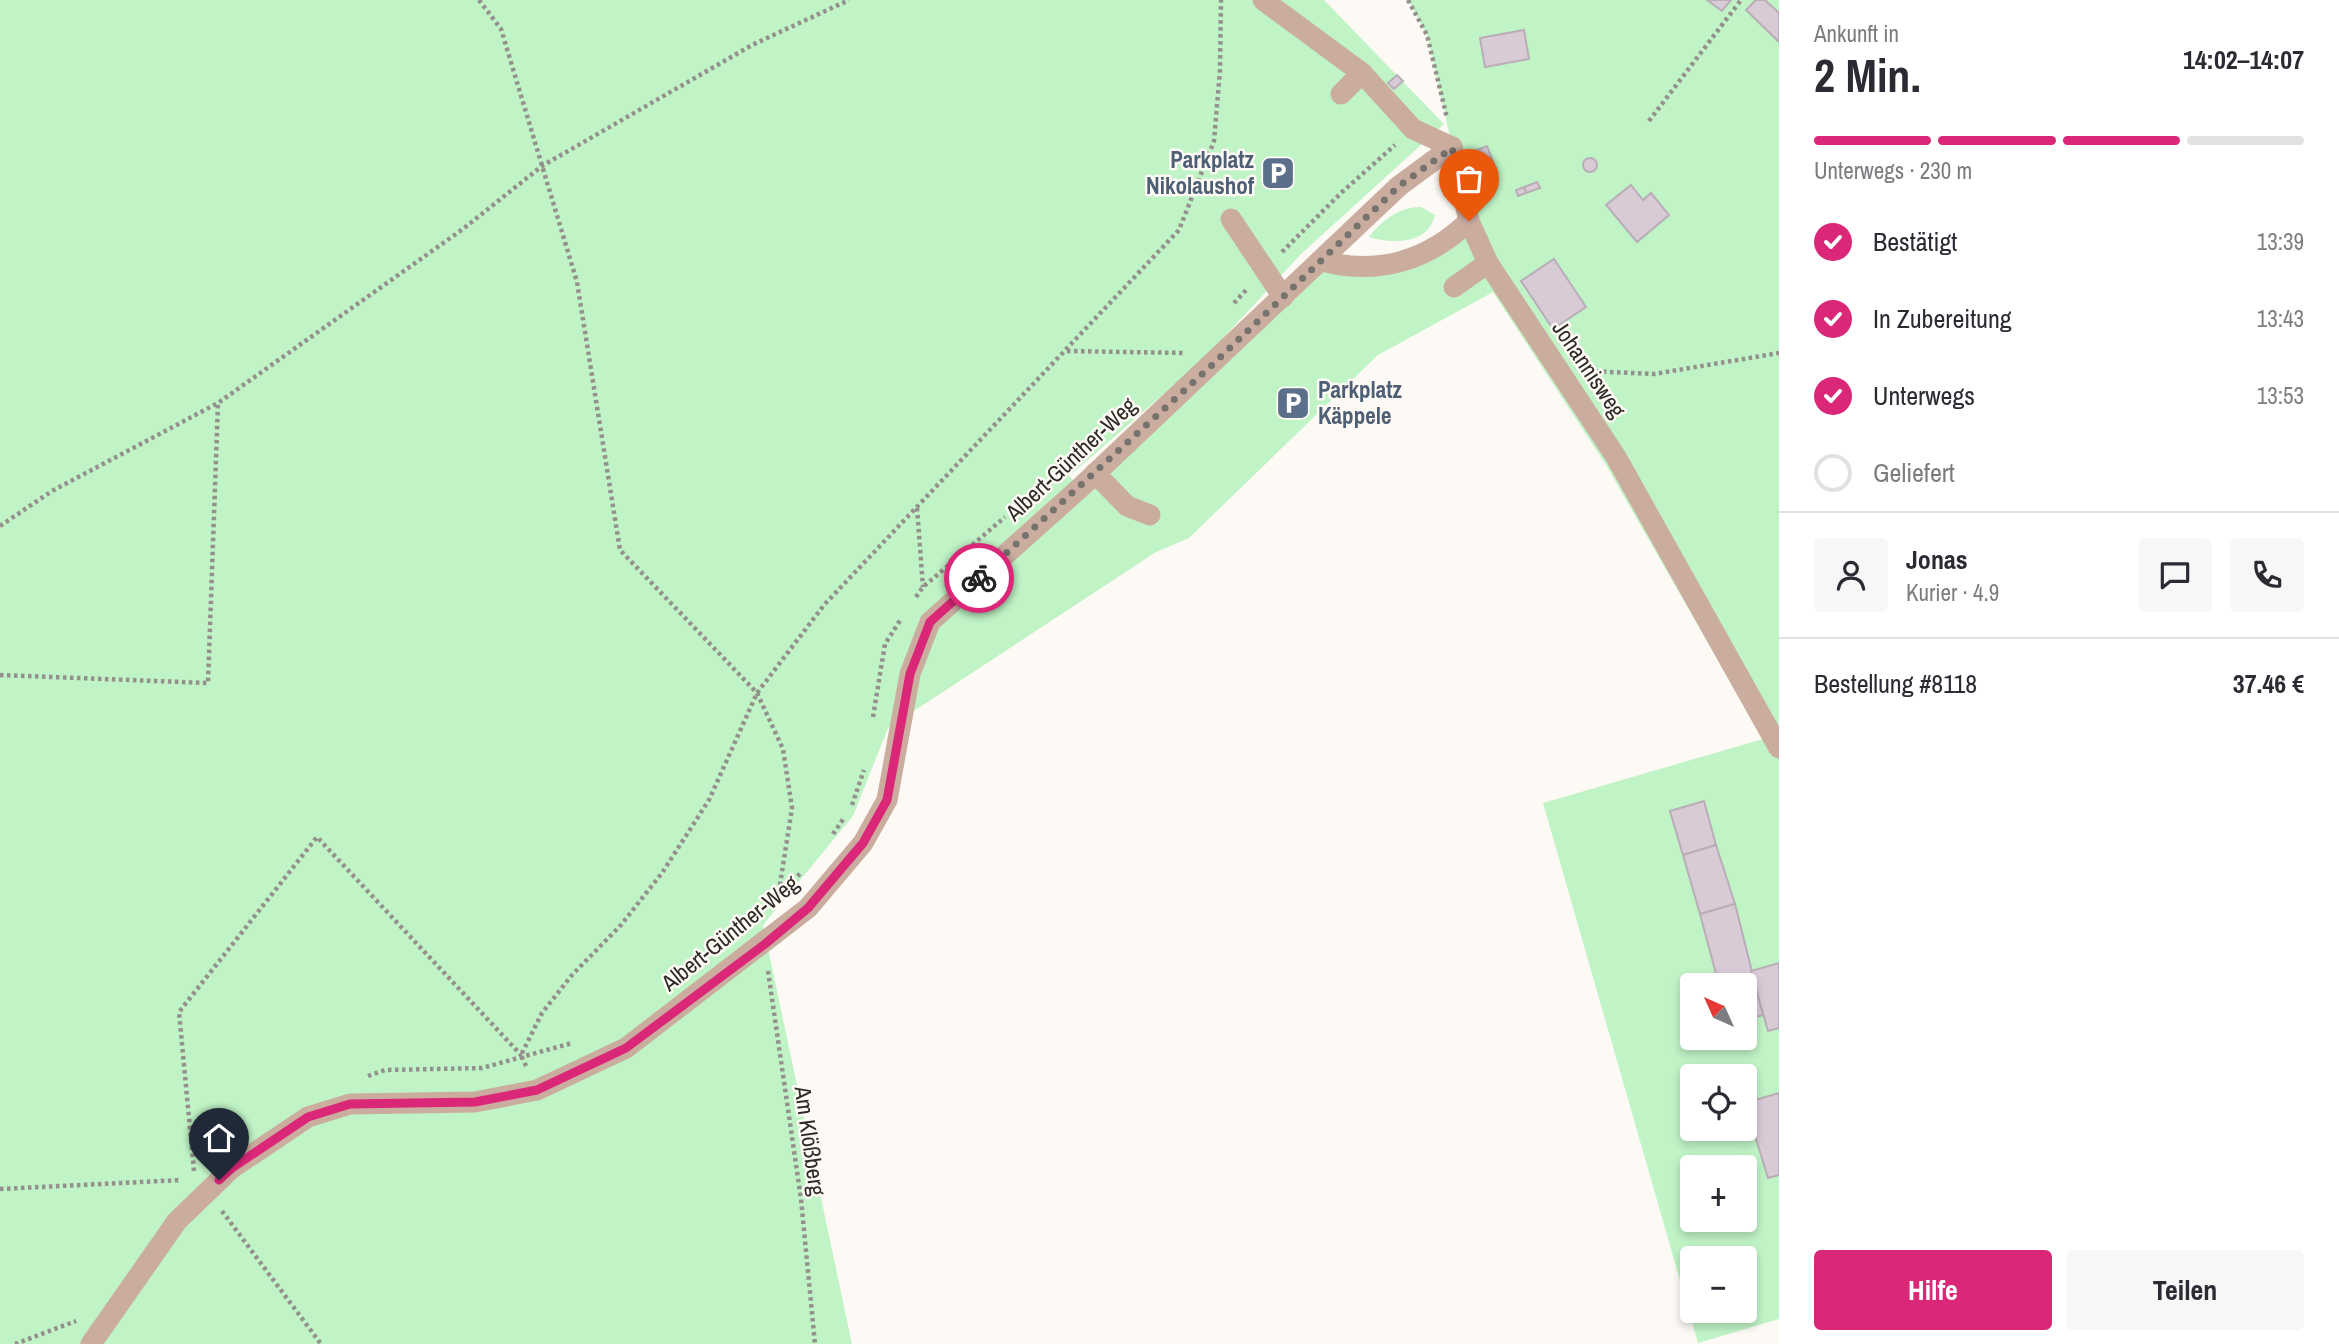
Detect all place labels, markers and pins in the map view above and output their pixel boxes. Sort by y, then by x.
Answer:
place label: Parkplatz Nikolaushof [1146,144,1255,201]
pin [1439,149,1499,221]
parking icon: Parkplatz Nikolaushof [1259,154,1297,192]
place label: Parkplatz Käppele [1318,374,1402,431]
parking icon: Parkplatz Käppele [1274,384,1312,422]
pin [189,1108,249,1180]

